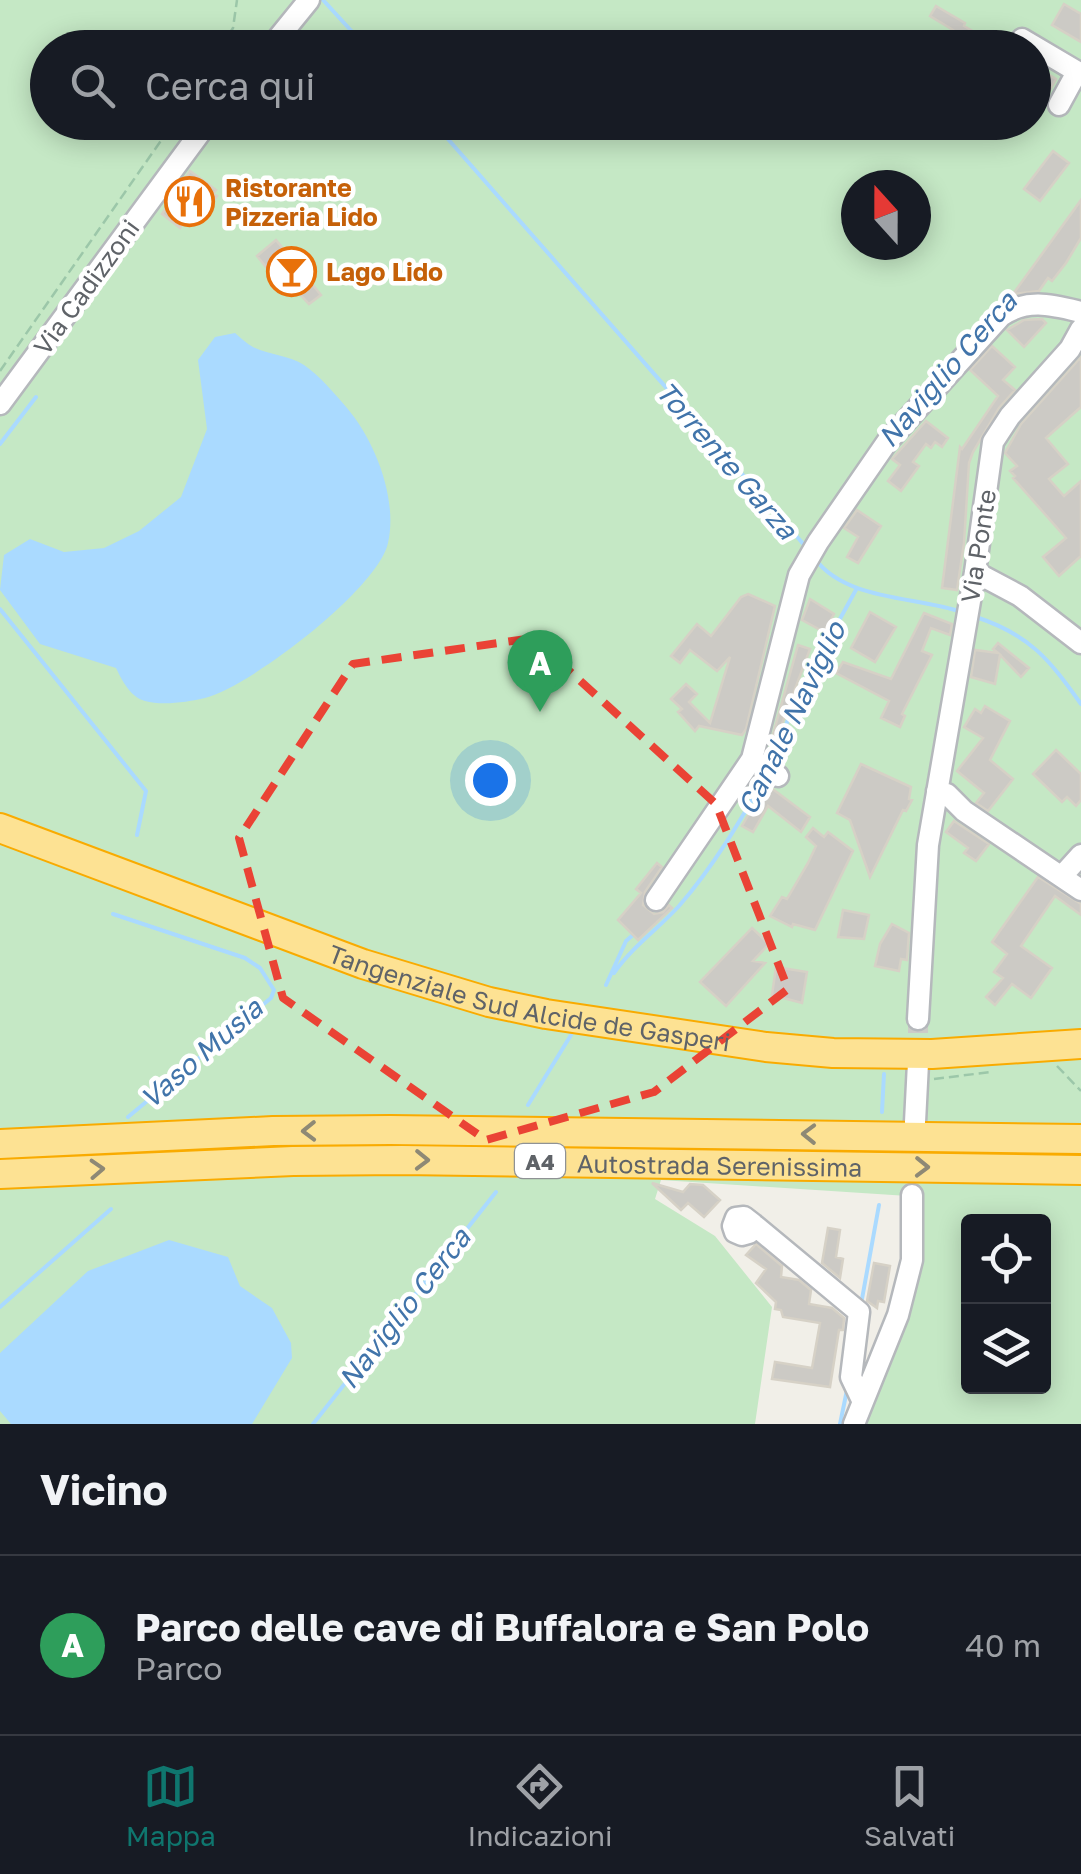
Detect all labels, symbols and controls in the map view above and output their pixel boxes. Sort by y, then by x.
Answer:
search box [30,30,1051,140]
icon: search [65,58,120,113]
text: Cerca qui [145,63,316,108]
north arrow [841,170,931,260]
place label: Ristorante Pizzeria Lido [225,172,378,232]
restaurant icon: Ristorante Pizzeria Lido [164,175,216,227]
street label: Via Cadizzoni [26,213,146,361]
bar icon: Lago Lido [265,245,317,297]
place label: Lago Lido [326,256,443,287]
water label: Naviglio Cerca [871,284,1024,453]
water label: Torrente Garza [650,375,805,546]
street label: Via Ponte [954,487,1002,605]
water label: Canale Naviglio [730,614,853,820]
pin: A [508,630,572,712]
your location [465,755,516,806]
street label: Tangenziale Sud Alcide de Gasperi [325,937,732,1057]
water label: Vaso Musia [133,990,270,1115]
one-way arrow [300,1120,316,1142]
one-way arrow [800,1123,816,1145]
road number: A4 [515,1144,565,1178]
street label: Autostrada Serenissima [577,1147,863,1182]
one-way arrow [416,1149,431,1171]
one-way arrow [915,1157,931,1178]
one-way arrow [90,1159,106,1180]
map controls [961,1214,1051,1394]
button: locate [961,1214,1051,1304]
water label: Naviglio Cerca [331,1220,478,1395]
button: layers [961,1304,1051,1394]
text: Vicino [40,1464,168,1514]
text: Parco delle cave di Buffalora e San Polo [135,1604,869,1649]
text: A [61,1626,84,1664]
text: 40 m [965,1626,1041,1664]
text: Parco [135,1649,223,1687]
tab: Mappa [126,1759,216,1852]
tab: Indicazioni [467,1759,613,1852]
tab: Salvati [864,1759,955,1852]

